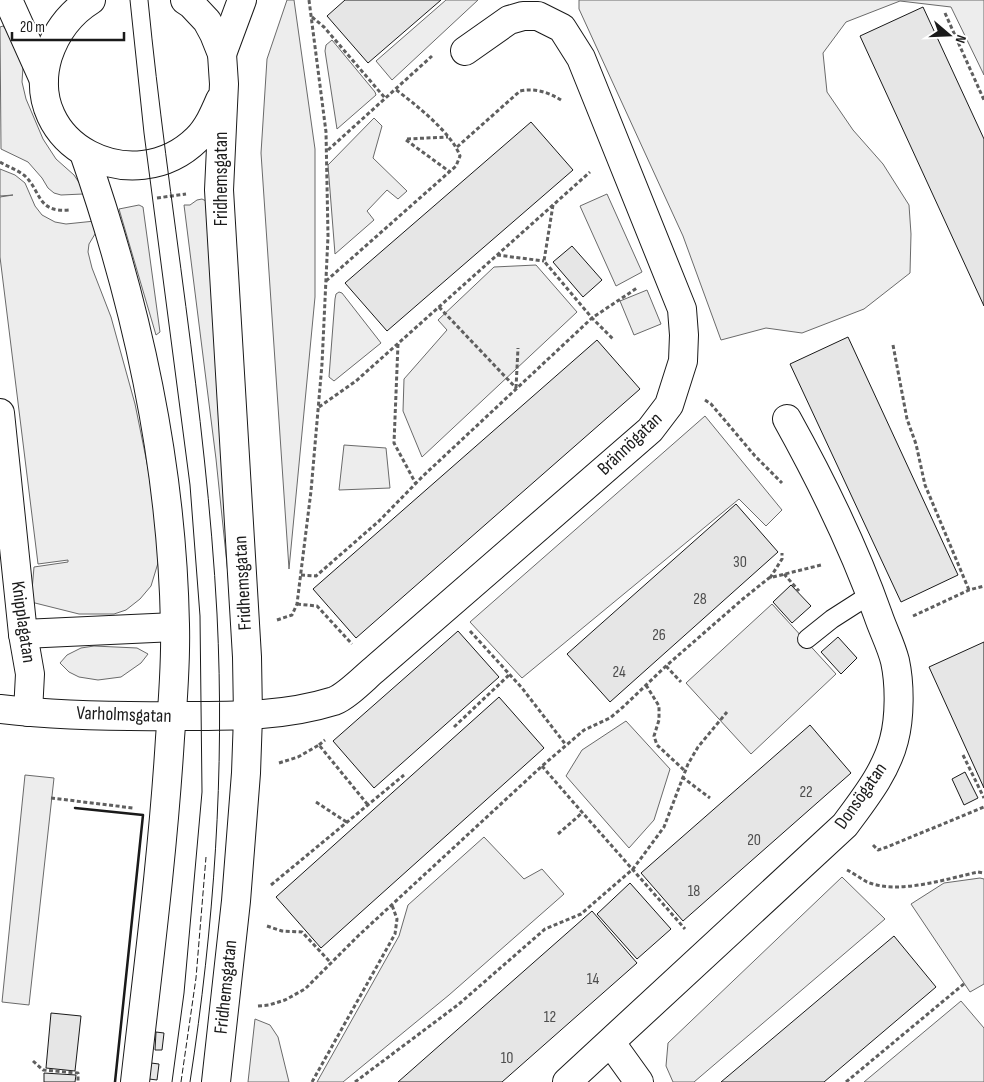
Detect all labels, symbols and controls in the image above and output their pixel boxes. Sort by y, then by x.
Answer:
scale bar [12,10,125,42]
north arrow [924,10,974,60]
text: 20 m [20,18,45,37]
text: N [952,33,970,45]
street label: Fridhemsgatan [210,132,233,226]
street label: Brännögatan [593,408,667,480]
street label: Fridhemsgatan [229,535,257,631]
house number: 30 [733,553,747,572]
street label: Knipplagatan [6,580,40,664]
house number: 28 [693,590,707,609]
house number: 26 [652,626,666,645]
house number: 24 [612,663,626,682]
street label: Varholmsgatan [76,702,172,728]
street label: Donsögatan [830,758,892,834]
house number: 22 [799,783,813,802]
house number: 20 [747,831,761,850]
house number: 18 [688,882,700,901]
street label: Fridhemsgatan [210,939,242,1035]
house number: 14 [587,970,599,989]
house number: 12 [544,1008,556,1027]
house number: 10 [501,1049,513,1068]

